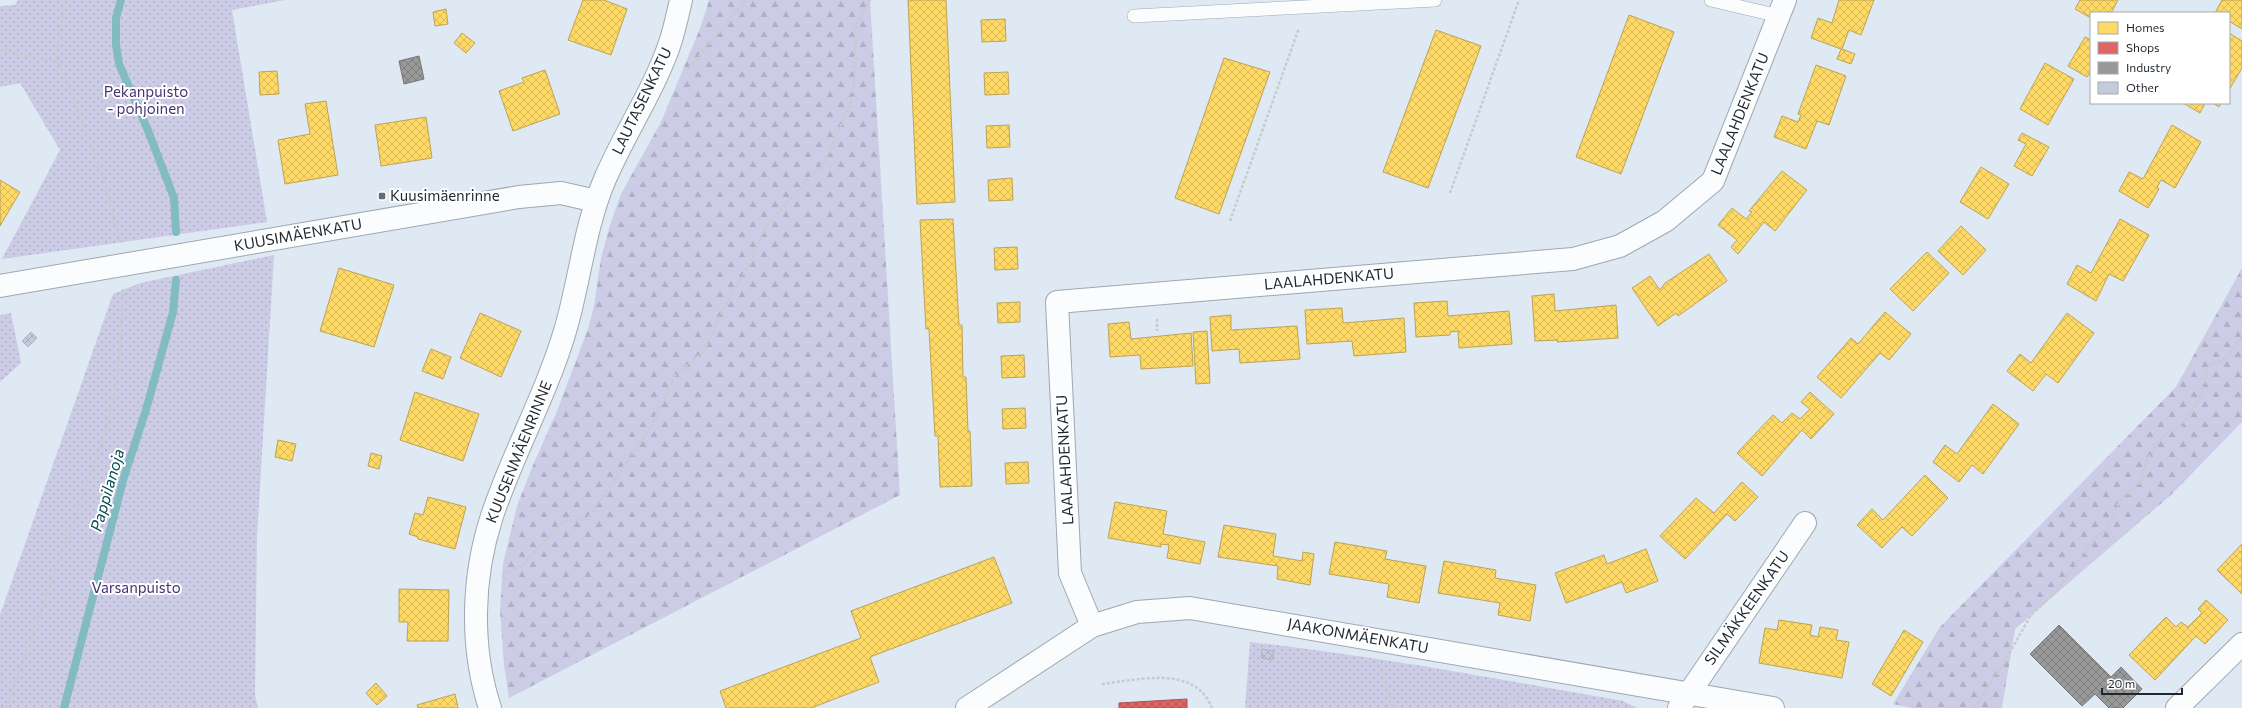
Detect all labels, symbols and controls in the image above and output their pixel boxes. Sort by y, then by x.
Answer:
legend [2090,12,2230,104]
text: Homes [2126,20,2164,34]
text: Shops [2126,40,2160,54]
street label: LAUTASENKATU [607,44,675,157]
street label: LAALAHDENKATU [1706,50,1772,177]
text: Industry [2126,60,2171,74]
text: Other [2126,80,2159,94]
park label: Pekanpuisto - pohjoinen [104,82,188,117]
place label: Kuusimäenrinne [390,186,500,204]
marker: Kuusimäenrinne [377,191,387,201]
street label: KUUSIMÄENKATU [232,214,363,254]
street label: LAALAHDENKATU [1263,263,1395,293]
street label: KUUSENMÄENRINNE [481,378,555,525]
street label: LAALAHDENKATU [1052,394,1076,526]
water label: Pappilanoja [86,446,127,533]
street label: SILMÄKKEENKATU [1700,547,1792,668]
park label: Varsanpuisto [91,578,181,596]
street label: JAAKONMÄENKATU [1286,614,1430,656]
scale bar [2102,670,2182,696]
text: 20 m [2108,676,2135,690]

